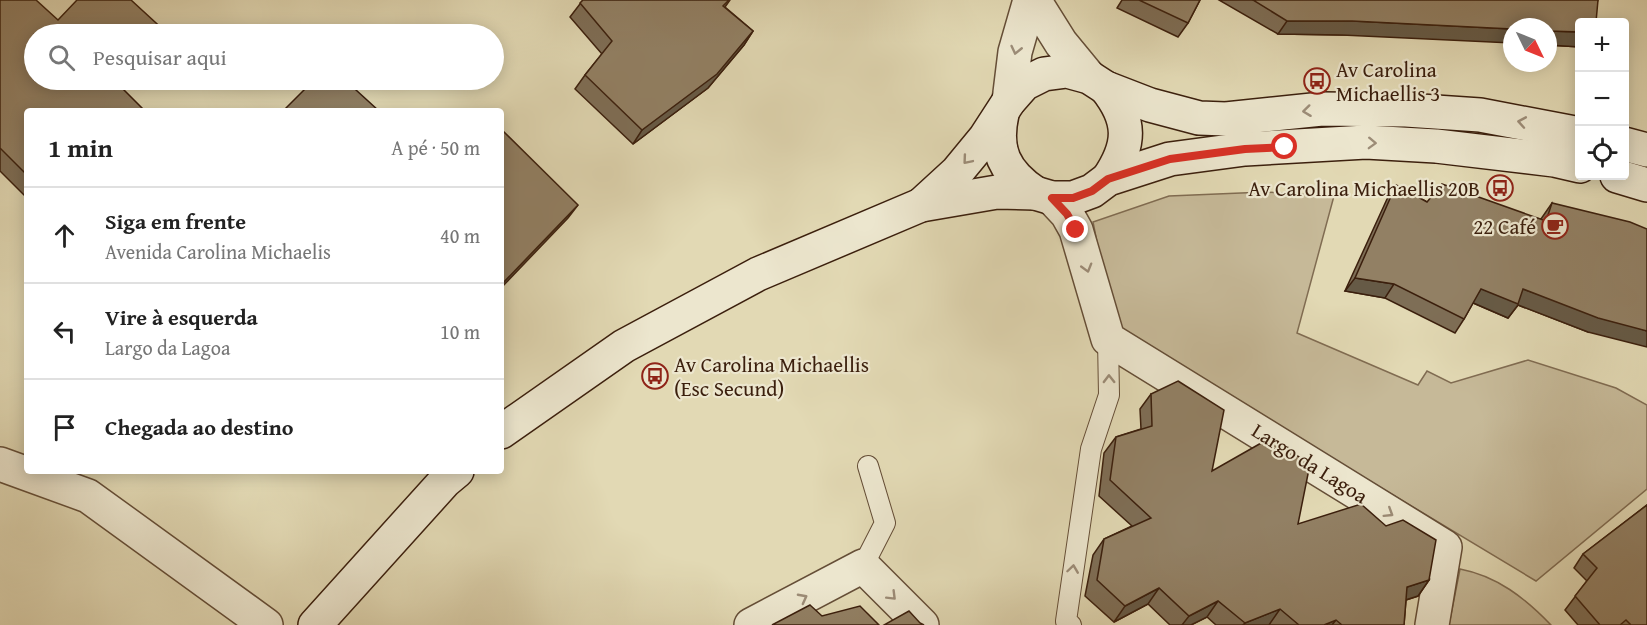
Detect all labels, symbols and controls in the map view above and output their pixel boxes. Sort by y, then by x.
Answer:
north arrow [1503,18,1557,72]
map controls [1575,18,1629,180]
button: + [1575,18,1629,72]
search box [24,24,504,90]
icon: search [45,41,78,74]
text: Pesquisar aqui [93,41,227,73]
one-way arrow [1010,44,1023,54]
place label: Av Carolina Michaellis 3 [1336,54,1440,109]
bus stop icon: Av Carolina Michaellis 3 [1302,66,1332,96]
button: − [1575,72,1629,126]
one-way arrow [1302,104,1312,116]
one-way arrow [1517,117,1527,129]
button: locate [1575,126,1629,180]
text: 1 min [48,128,113,167]
text: A pé · 50 m [391,133,480,162]
route start [1271,133,1297,159]
one-way arrow [1368,136,1377,149]
one-way arrow [963,153,974,164]
place label: Av Carolina Michaellis 20B [1248,173,1480,204]
bus stop icon: Av Carolina Michaellis 20B [1485,173,1515,203]
text: Siga em frente [105,205,246,237]
place label: 22 Café [1473,211,1536,242]
cafe icon: 22 Café [1540,211,1570,241]
route end [1062,216,1088,242]
icon: ahead [48,219,81,252]
text: 40 m [440,221,480,250]
text: Avenida Carolina Michaelis [105,237,331,266]
one-way arrow [1080,262,1092,273]
text: Vire à esquerda [105,301,258,333]
icon: left [48,315,81,348]
text: 10 m [440,317,480,346]
text: Largo da Lagoa [105,333,230,362]
place label: Av Carolina Michaellis (Esc Secund) [674,349,869,404]
bus stop icon: Av Carolina Michaellis (Esc Secund) [640,361,670,391]
one-way arrow [1103,374,1115,383]
icon: arrive [48,411,81,444]
text: Chegada ao destino [105,411,293,443]
street label: Largo da Lagoa [1246,415,1374,511]
one-way arrow [1383,505,1394,516]
one-way arrow [1067,565,1079,574]
one-way arrow [885,588,896,599]
one-way arrow [797,594,807,605]

